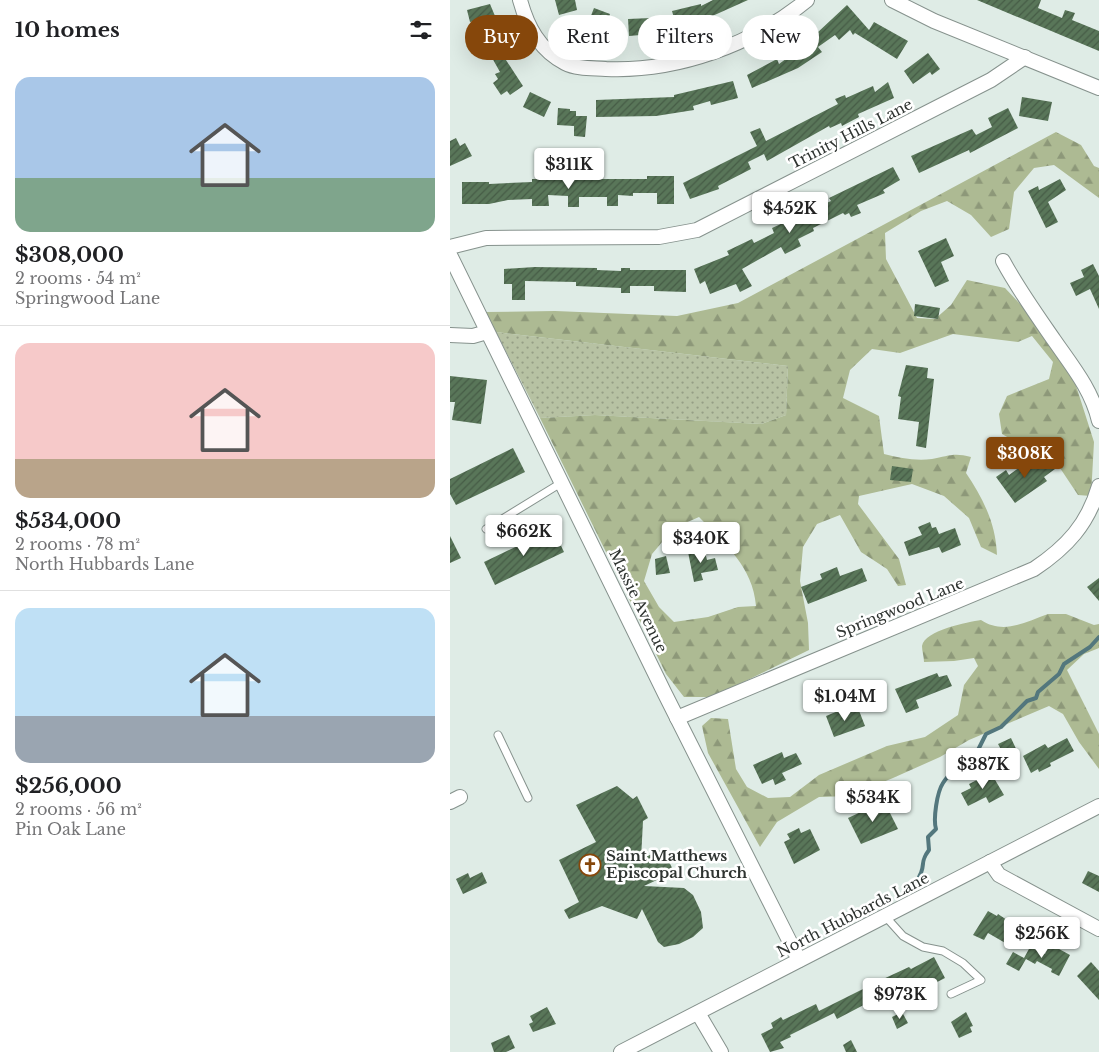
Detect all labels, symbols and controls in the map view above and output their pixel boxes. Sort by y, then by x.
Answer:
chip: Buy [465,15,538,60]
chip: Rent [548,15,628,60]
chip: Filters [638,15,732,60]
chip: New [742,15,819,60]
icon: filters [407,16,435,44]
text: 10 homes [15,17,120,43]
street label: Trinity Hills Lane [786,94,916,173]
icon: home [180,110,270,200]
pin: $311K [534,148,604,190]
text: $311K [545,154,593,174]
pin: $452K [755,192,825,234]
text: $452K [763,198,817,218]
text: $308,000 [15,242,124,268]
text: 2 rooms · 54 m² [15,268,141,288]
text: Springwood Lane [15,288,160,308]
icon: home [180,375,270,465]
pin: $308K [990,436,1060,479]
text: $308K [997,443,1053,463]
text: $534,000 [15,508,121,534]
pin: $662K [489,514,559,557]
text: $662K [496,521,552,541]
pin: $340K [666,522,736,564]
text: $340K [673,528,729,548]
text: 2 rooms · 78 m² [15,534,140,554]
street label: Massie Avenue [605,546,672,656]
text: North Hubbards Lane [15,554,195,574]
street label: Springwood Lane [833,573,966,642]
icon: home [180,640,270,730]
pin: $1.04M [804,680,886,722]
text: $1.04M [814,686,876,706]
pin: $387K [948,748,1018,790]
text: $387K [957,754,1009,774]
text: $256,000 [15,773,122,799]
pin: $534K [838,780,908,823]
text: $534K [846,787,900,807]
text: 2 rooms · 56 m² [15,799,142,819]
text: Pin Oak Lane [15,819,126,839]
place label: Saint Matthews Episcopal Church [606,846,748,882]
church icon: Saint Matthews Episcopal Church [578,853,602,877]
street label: North Hubbards Lane [773,868,932,961]
pin: $256K [1007,916,1077,959]
text: $256K [1015,923,1069,943]
pin: $973K [865,978,935,1020]
text: $973K [874,984,926,1004]

